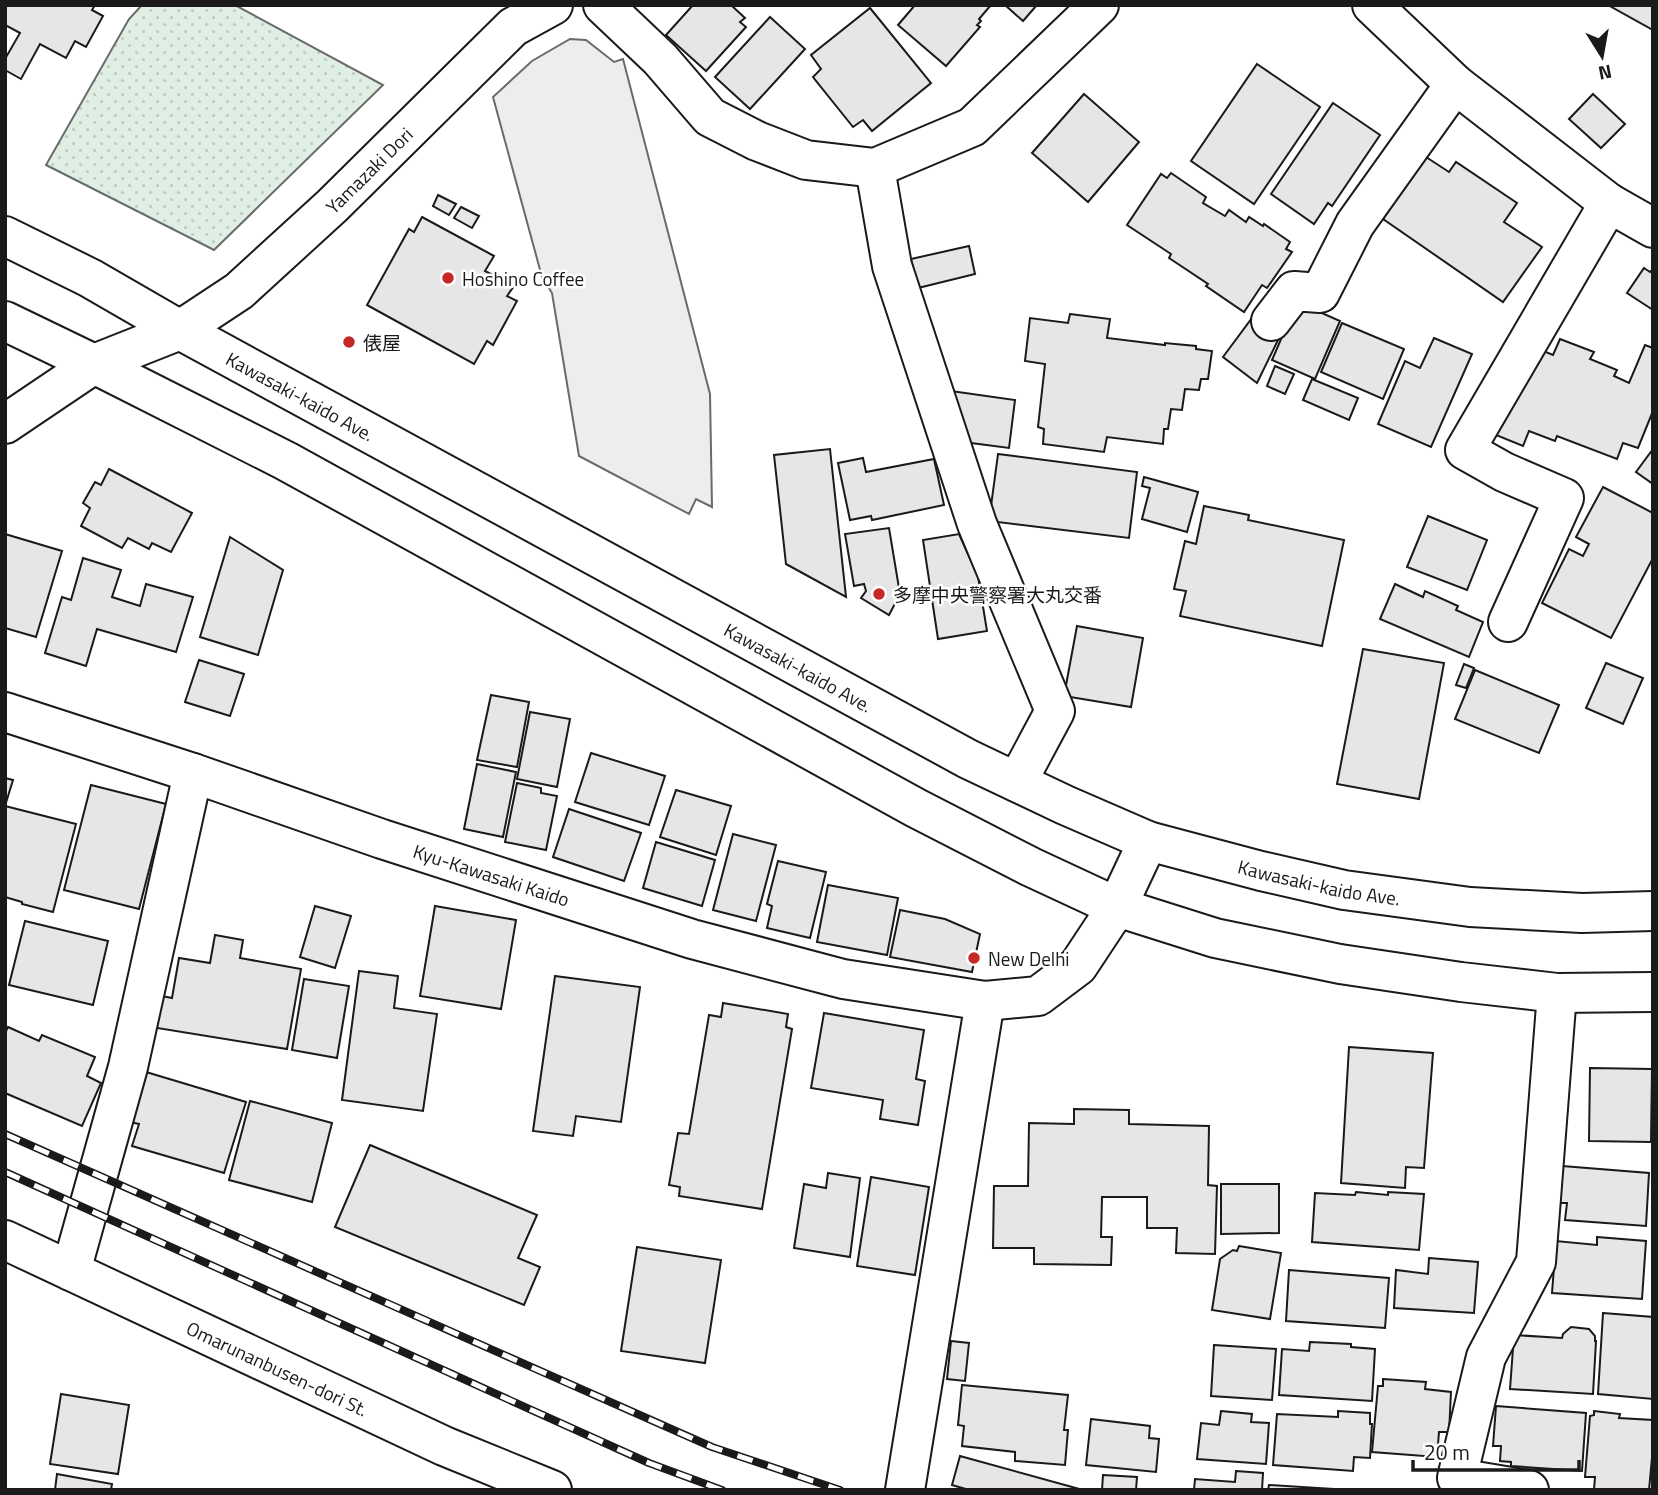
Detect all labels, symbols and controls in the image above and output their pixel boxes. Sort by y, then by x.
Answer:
north arrow [1567,21,1637,91]
text: N [1596,58,1615,89]
street label: Yamazaki Dori [319,120,419,220]
place label: Hoshino Coffee [462,264,584,293]
marker: Hoshino Coffee [440,270,456,286]
place label: 俵屋 [363,328,401,357]
marker: 俵屋 [341,334,357,350]
street label: Kawasaki-kaido Ave. [221,343,380,448]
place label: 多摩中央警察署大丸交番 [893,580,1102,609]
marker: 多摩中央警察署大丸交番 [871,586,887,602]
street label: Kawasaki-kaido Ave. [719,615,878,719]
street label: Kyu-Kawasaki Kaido [410,836,573,913]
street label: Kawasaki-kaido Ave. [1235,851,1402,912]
place label: New Delhi [988,944,1070,973]
marker: New Delhi [966,950,982,966]
street label: Omarunanbusen-dori St. [182,1313,373,1423]
scale bar [1413,1428,1579,1472]
text: 20 m [1424,1436,1470,1468]

